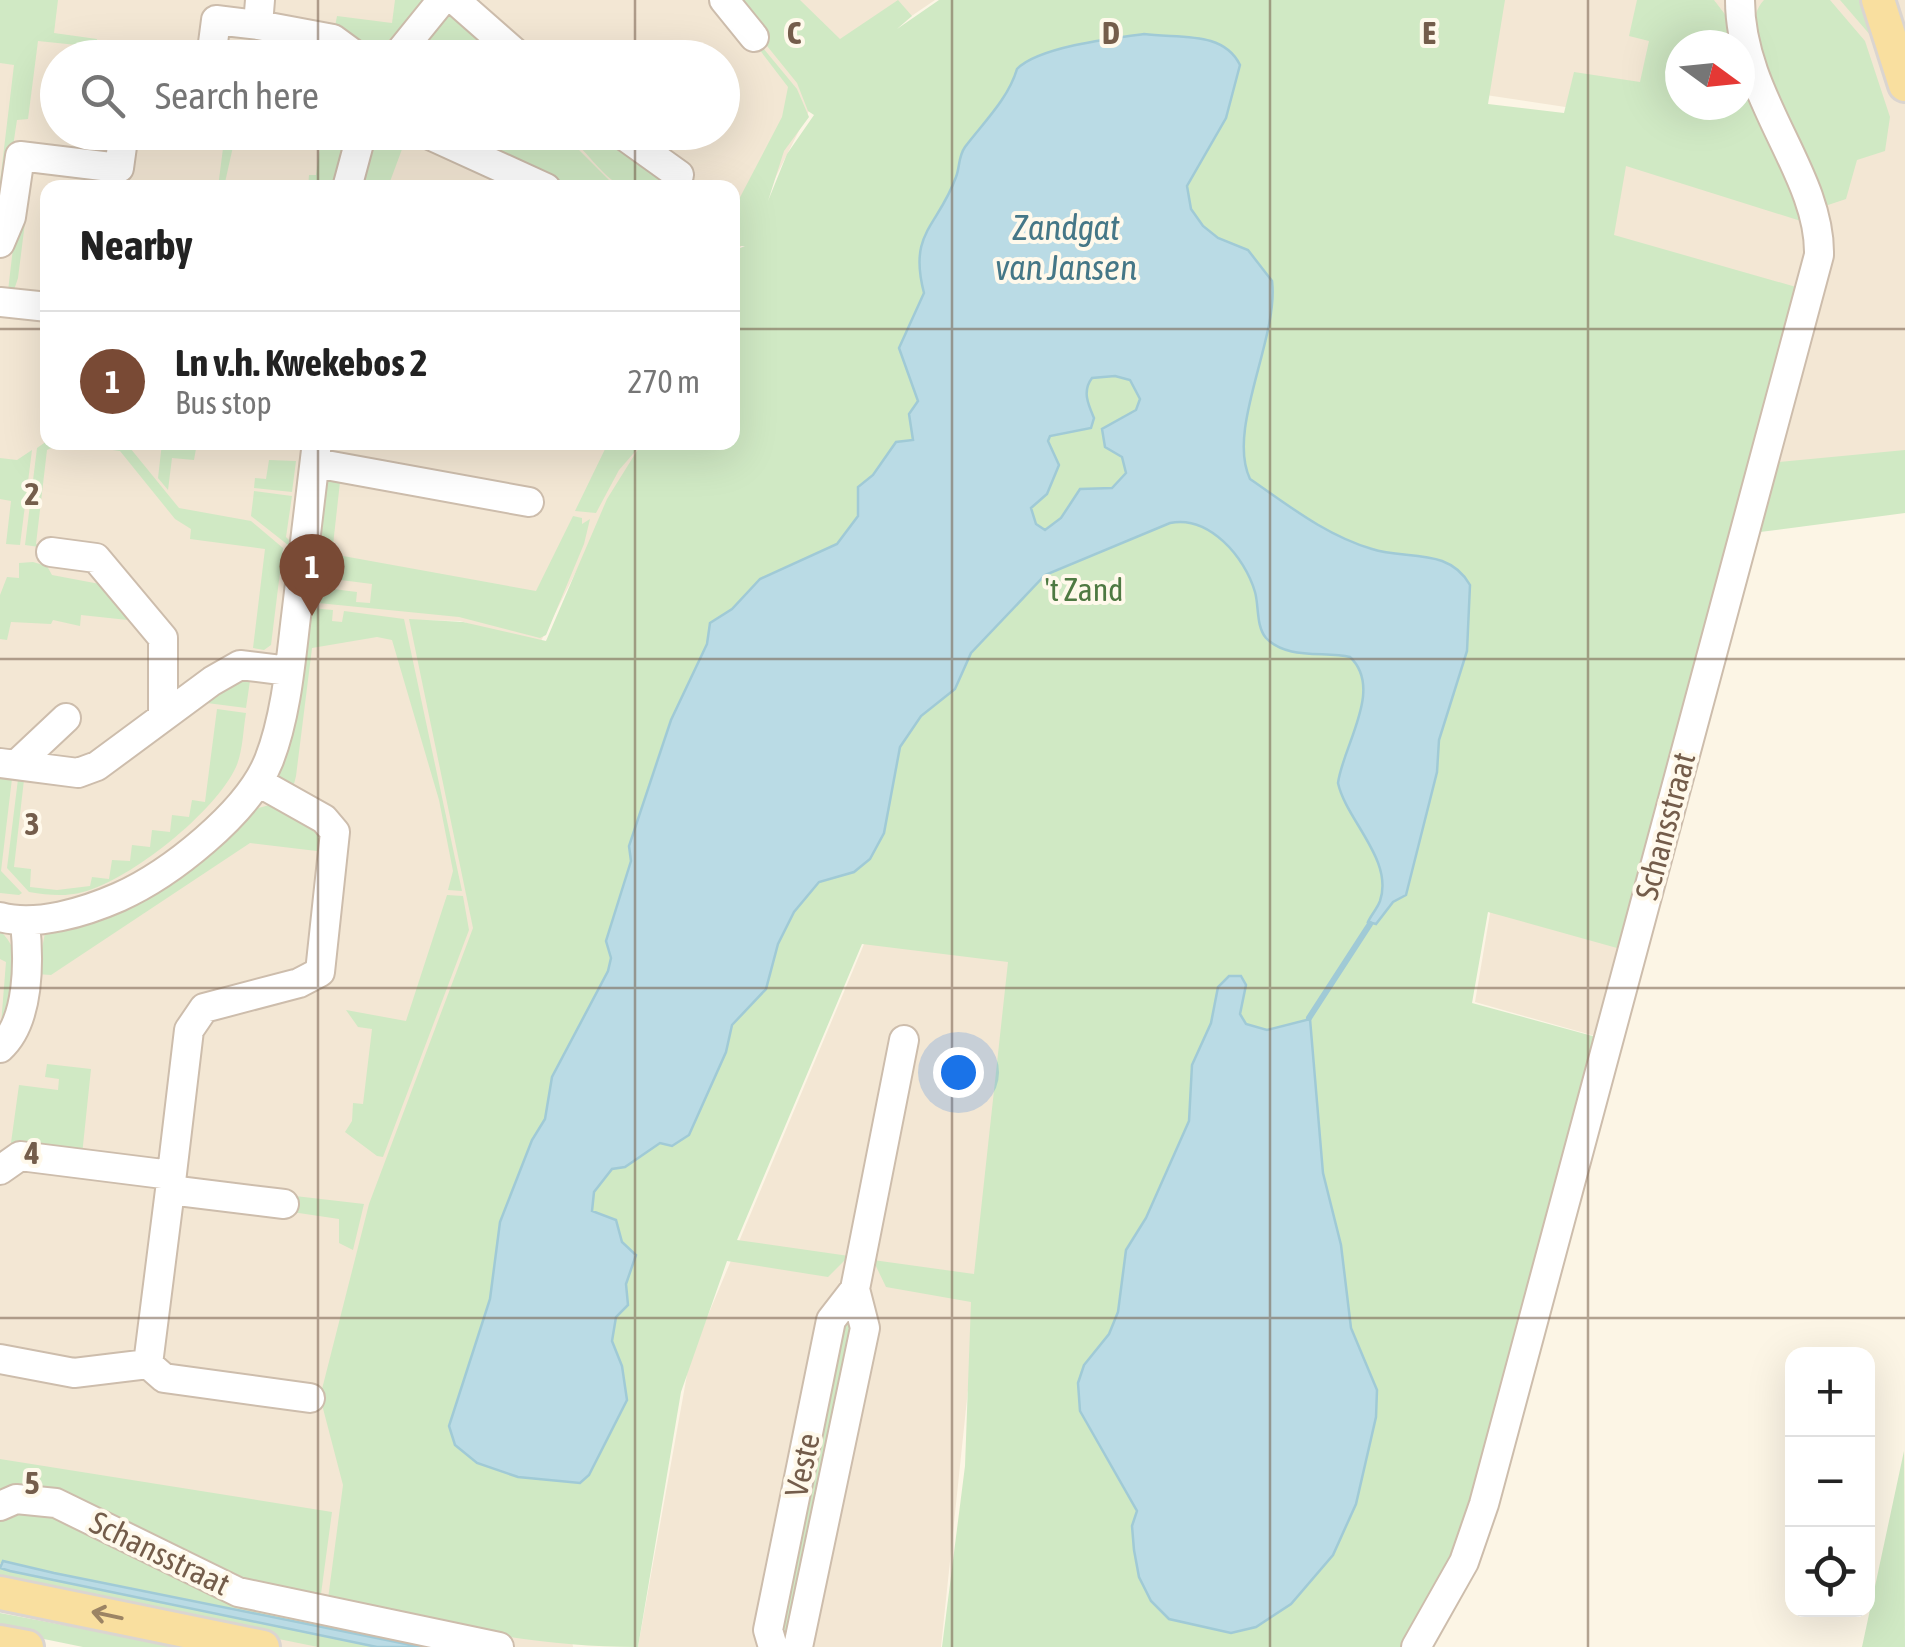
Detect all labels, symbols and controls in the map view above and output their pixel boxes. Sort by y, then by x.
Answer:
text: C [787,14,802,51]
text: D [1102,14,1120,51]
text: E [1422,14,1436,51]
north arrow [1665,30,1755,120]
search box [40,40,740,150]
icon: search [75,68,130,123]
text: Search here [155,74,319,117]
water label: Zandgat van Jansen [995,207,1137,287]
text: Nearby [80,221,193,269]
text: Ln v.h. Kwekebos 2 [175,341,428,384]
text: 1 [105,363,120,400]
text: 270 m [627,363,700,400]
text: Bus stop [175,384,272,421]
text: 2 [24,475,40,512]
pin: 1 [280,534,344,616]
park label: 't Zand [1045,571,1123,608]
street label: Schansstraat [1628,748,1702,904]
text: 3 [24,805,40,842]
your location [933,1047,984,1098]
text: 4 [23,1134,40,1171]
map controls [1785,1347,1875,1617]
button: + [1785,1347,1875,1437]
street label: Veste [777,1430,827,1500]
button: − [1785,1437,1875,1527]
text: 5 [24,1464,40,1501]
street label: Schansstraat [84,1503,236,1603]
button: locate [1785,1527,1875,1617]
one-way arrow [92,1604,124,1623]

